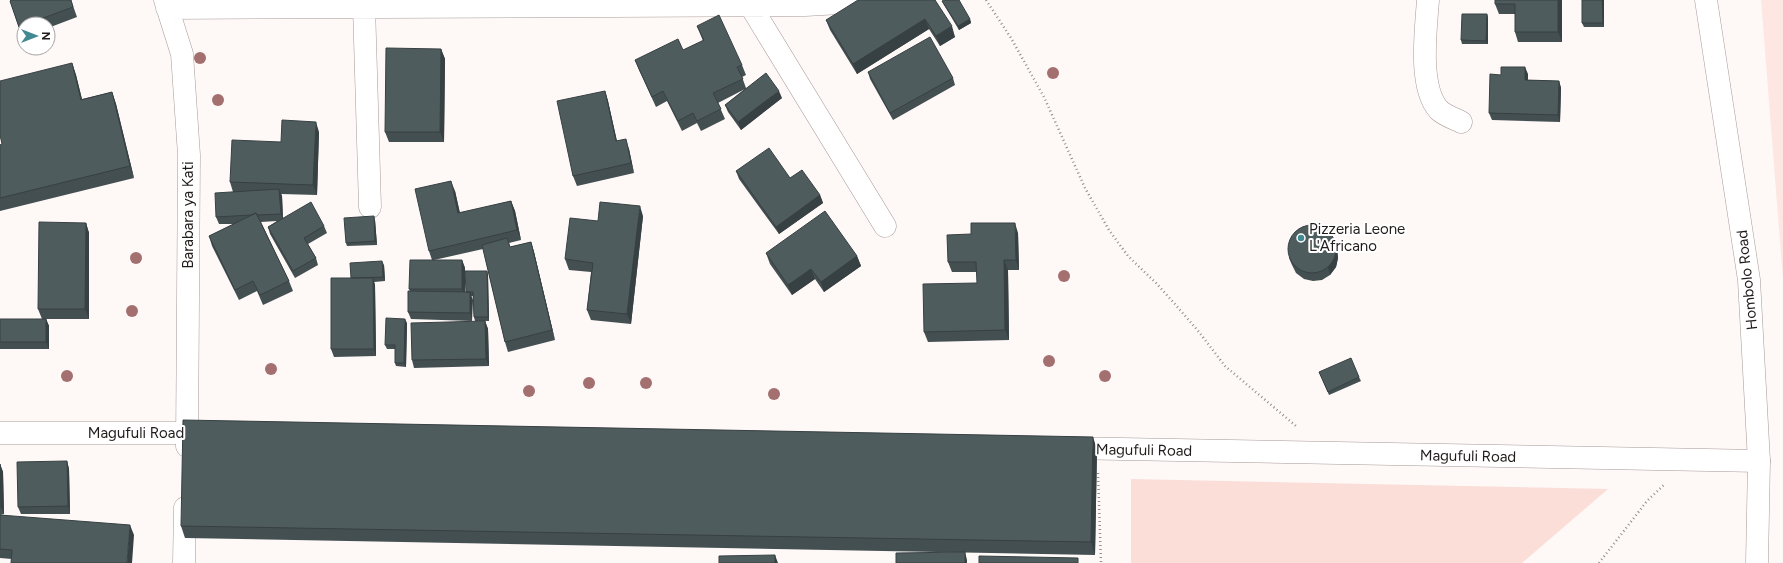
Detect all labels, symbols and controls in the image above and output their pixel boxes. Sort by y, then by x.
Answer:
north arrow [16,16,56,56]
text: N [39,32,52,40]
street label: Barabara ya Kati [179,161,197,269]
place label: Pizzeria Leone L'Africano [1309,220,1405,255]
street label: Hombolo Road [1733,229,1761,331]
marker: Pizzeria Leone L'Africano [1296,233,1306,243]
street label: Magufuli Road [88,424,184,442]
street label: Magufuli Road [1096,440,1192,460]
street label: Magufuli Road [1420,446,1516,466]

